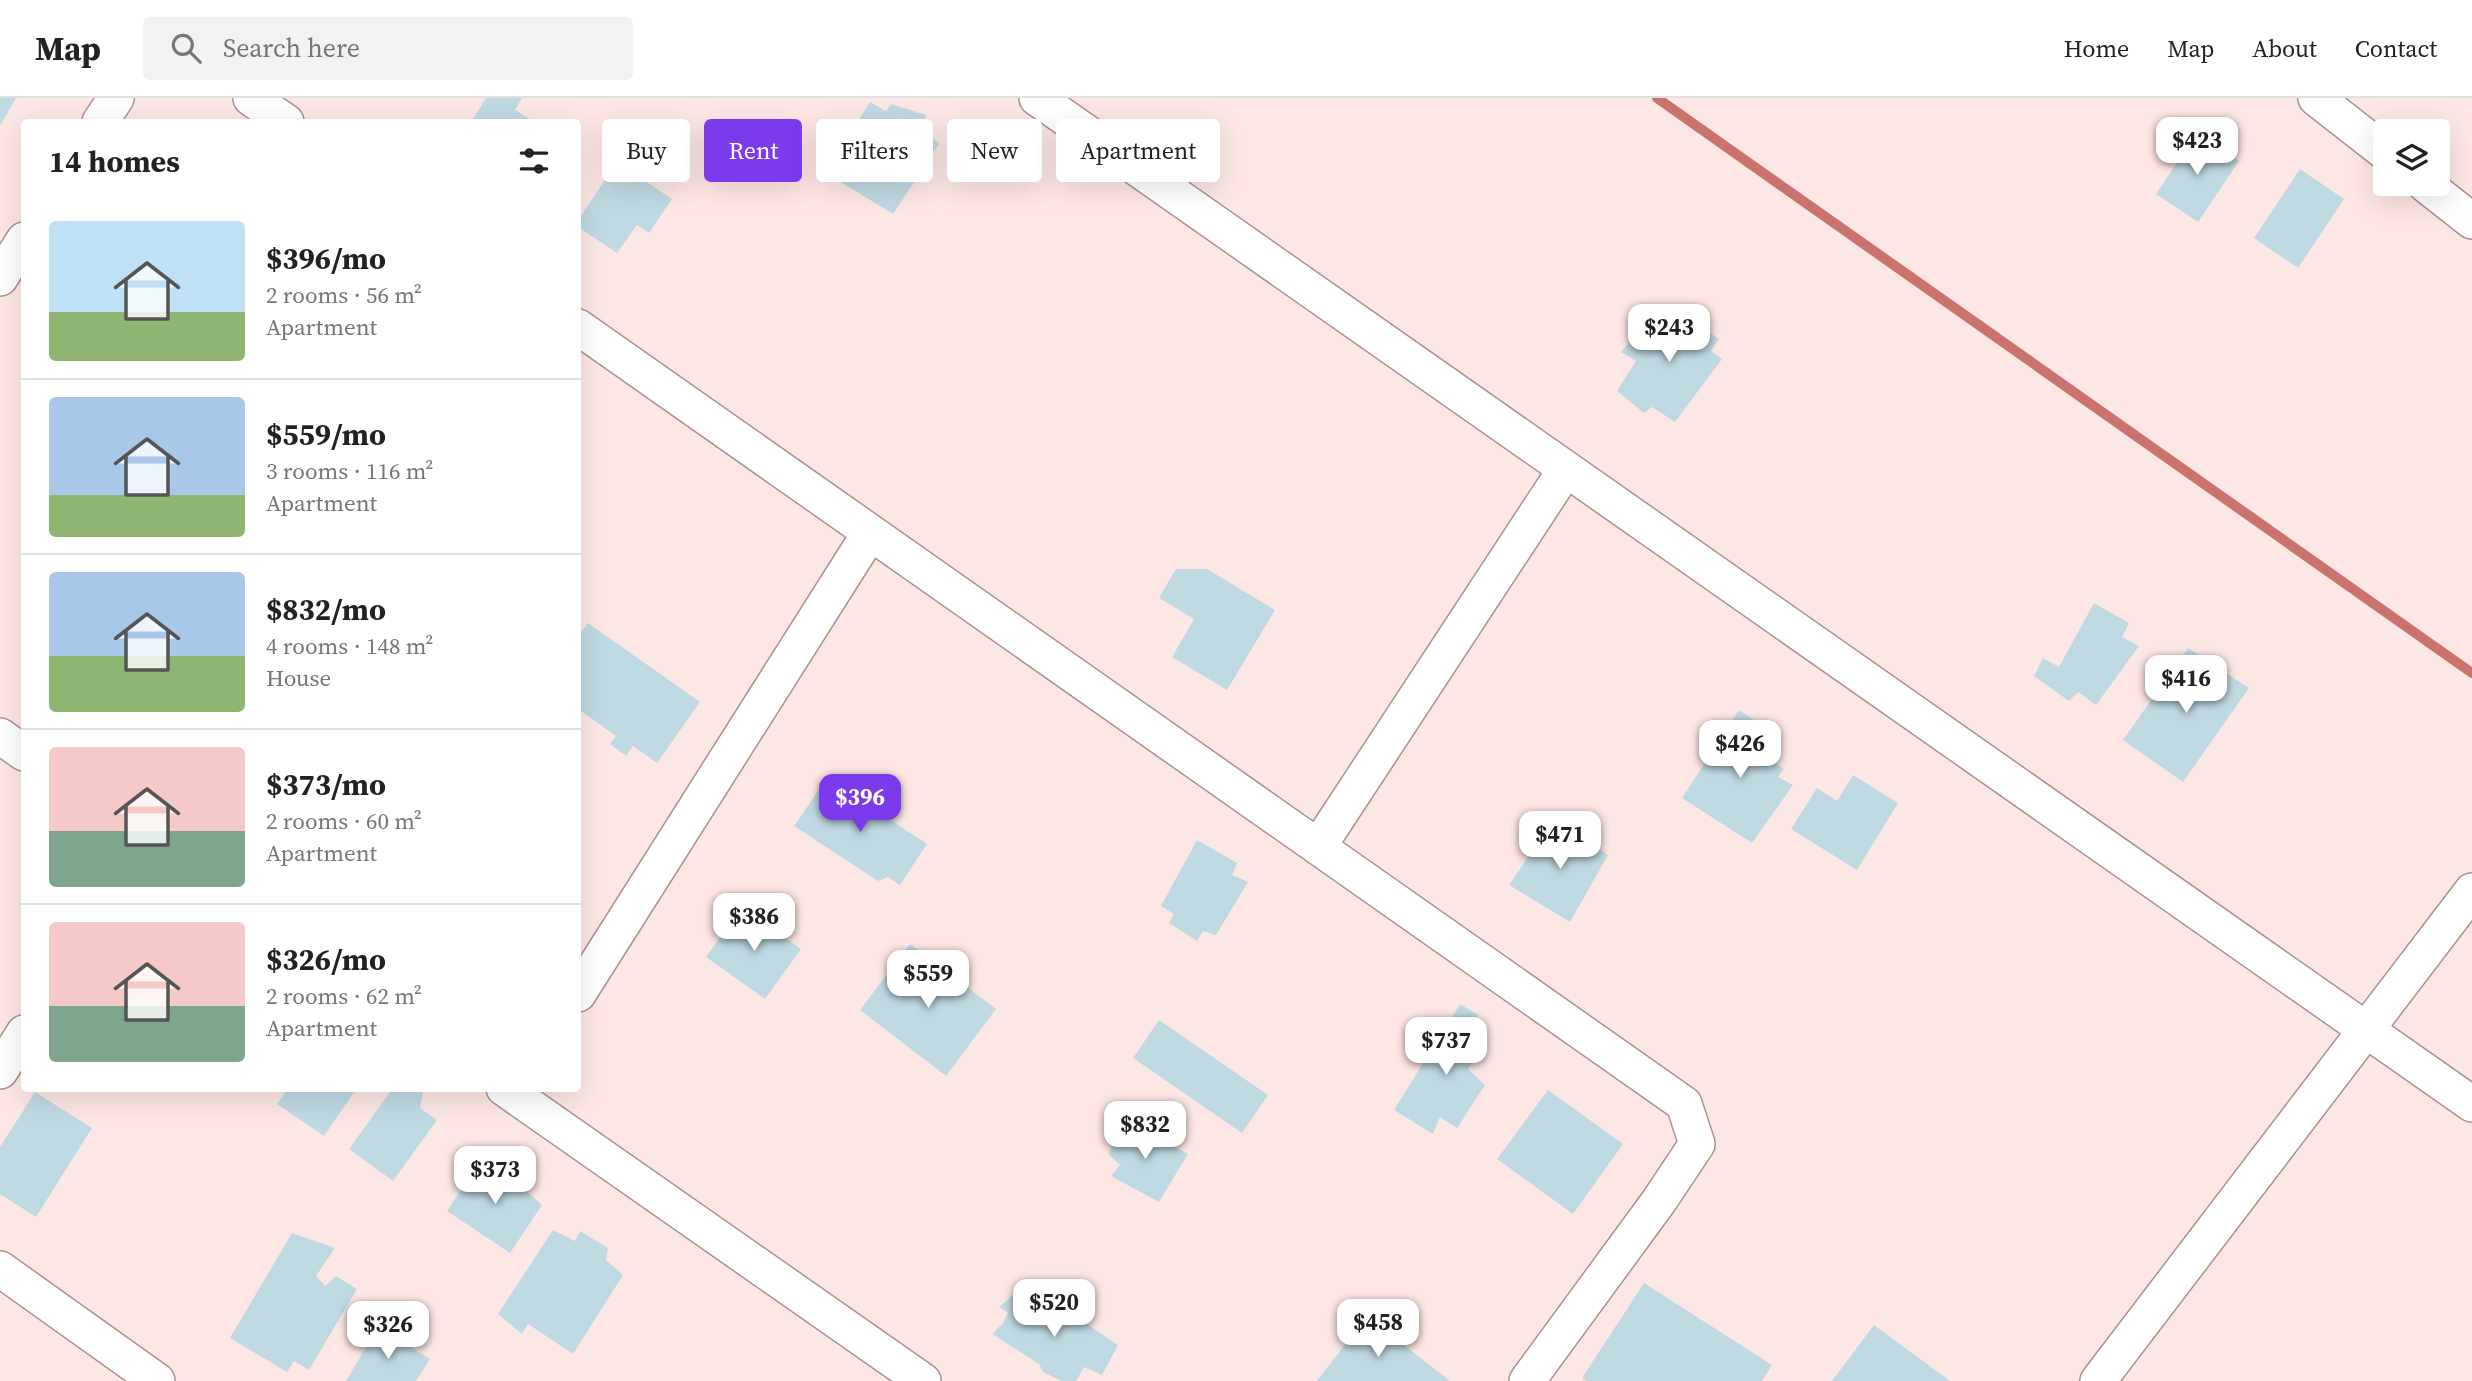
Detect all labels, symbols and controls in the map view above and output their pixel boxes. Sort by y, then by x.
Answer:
search box [143,17,633,80]
text: Map [35,26,101,71]
icon: search [167,29,205,67]
text: Search here [223,30,360,66]
text: Home [2064,32,2129,65]
text: Map [2167,32,2214,65]
text: About [2252,32,2317,65]
text: Contact [2355,32,2437,65]
pin: $423 [2156,118,2238,177]
chip: Buy [602,119,690,182]
chip: Rent [704,119,802,182]
chip: Filters [816,119,933,182]
chip: New [947,119,1042,182]
chip: Apartment [1056,119,1220,182]
map controls [2373,119,2450,196]
button: layers [2373,119,2450,196]
text: $423 [2172,124,2222,156]
text: 14 homes [49,141,180,182]
icon: filters [515,142,553,180]
text: $396/mo [266,238,386,279]
icon: home [105,249,189,333]
text: 2 rooms · 56 m² [266,279,422,311]
pin: $243 [1628,304,1710,364]
text: Apartment [266,311,377,343]
text: $243 [1644,311,1694,343]
text: $559/mo [266,414,386,455]
icon: home [105,425,189,509]
text: 3 rooms · 116 m² [266,455,433,487]
text: Apartment [266,487,377,519]
text: $832/mo [266,589,386,630]
icon: home [105,600,189,684]
text: 4 rooms · 148 m² [266,630,433,662]
pin: $416 [2145,656,2227,715]
text: House [266,662,331,694]
text: $416 [2161,662,2211,694]
pin: $426 [1699,720,1781,780]
text: $426 [1715,727,1765,759]
text: $373/mo [266,764,386,805]
pin: $396 [819,774,901,834]
icon: home [105,775,189,859]
text: $396 [835,781,885,813]
text: 2 rooms · 60 m² [266,805,422,837]
pin: $471 [1519,812,1601,871]
text: $471 [1535,818,1585,850]
text: Apartment [266,837,377,869]
pin: $386 [713,894,795,953]
text: $386 [729,900,779,932]
text: $326/mo [266,939,386,980]
icon: home [105,950,189,1034]
pin: $559 [887,950,969,1010]
text: $559 [903,957,953,989]
text: 2 rooms · 62 m² [266,980,422,1012]
text: Apartment [266,1012,377,1044]
pin: $737 [1405,1018,1487,1077]
text: $737 [1421,1024,1471,1056]
pin: $832 [1104,1102,1186,1161]
text: $832 [1120,1108,1170,1140]
pin: $373 [454,1146,536,1206]
text: $373 [470,1153,520,1185]
pin: $520 [1013,1280,1095,1339]
text: $520 [1029,1286,1079,1318]
pin: $458 [1337,1300,1419,1359]
pin: $326 [347,1302,429,1361]
text: $458 [1353,1306,1403,1338]
text: $326 [363,1308,413,1340]

